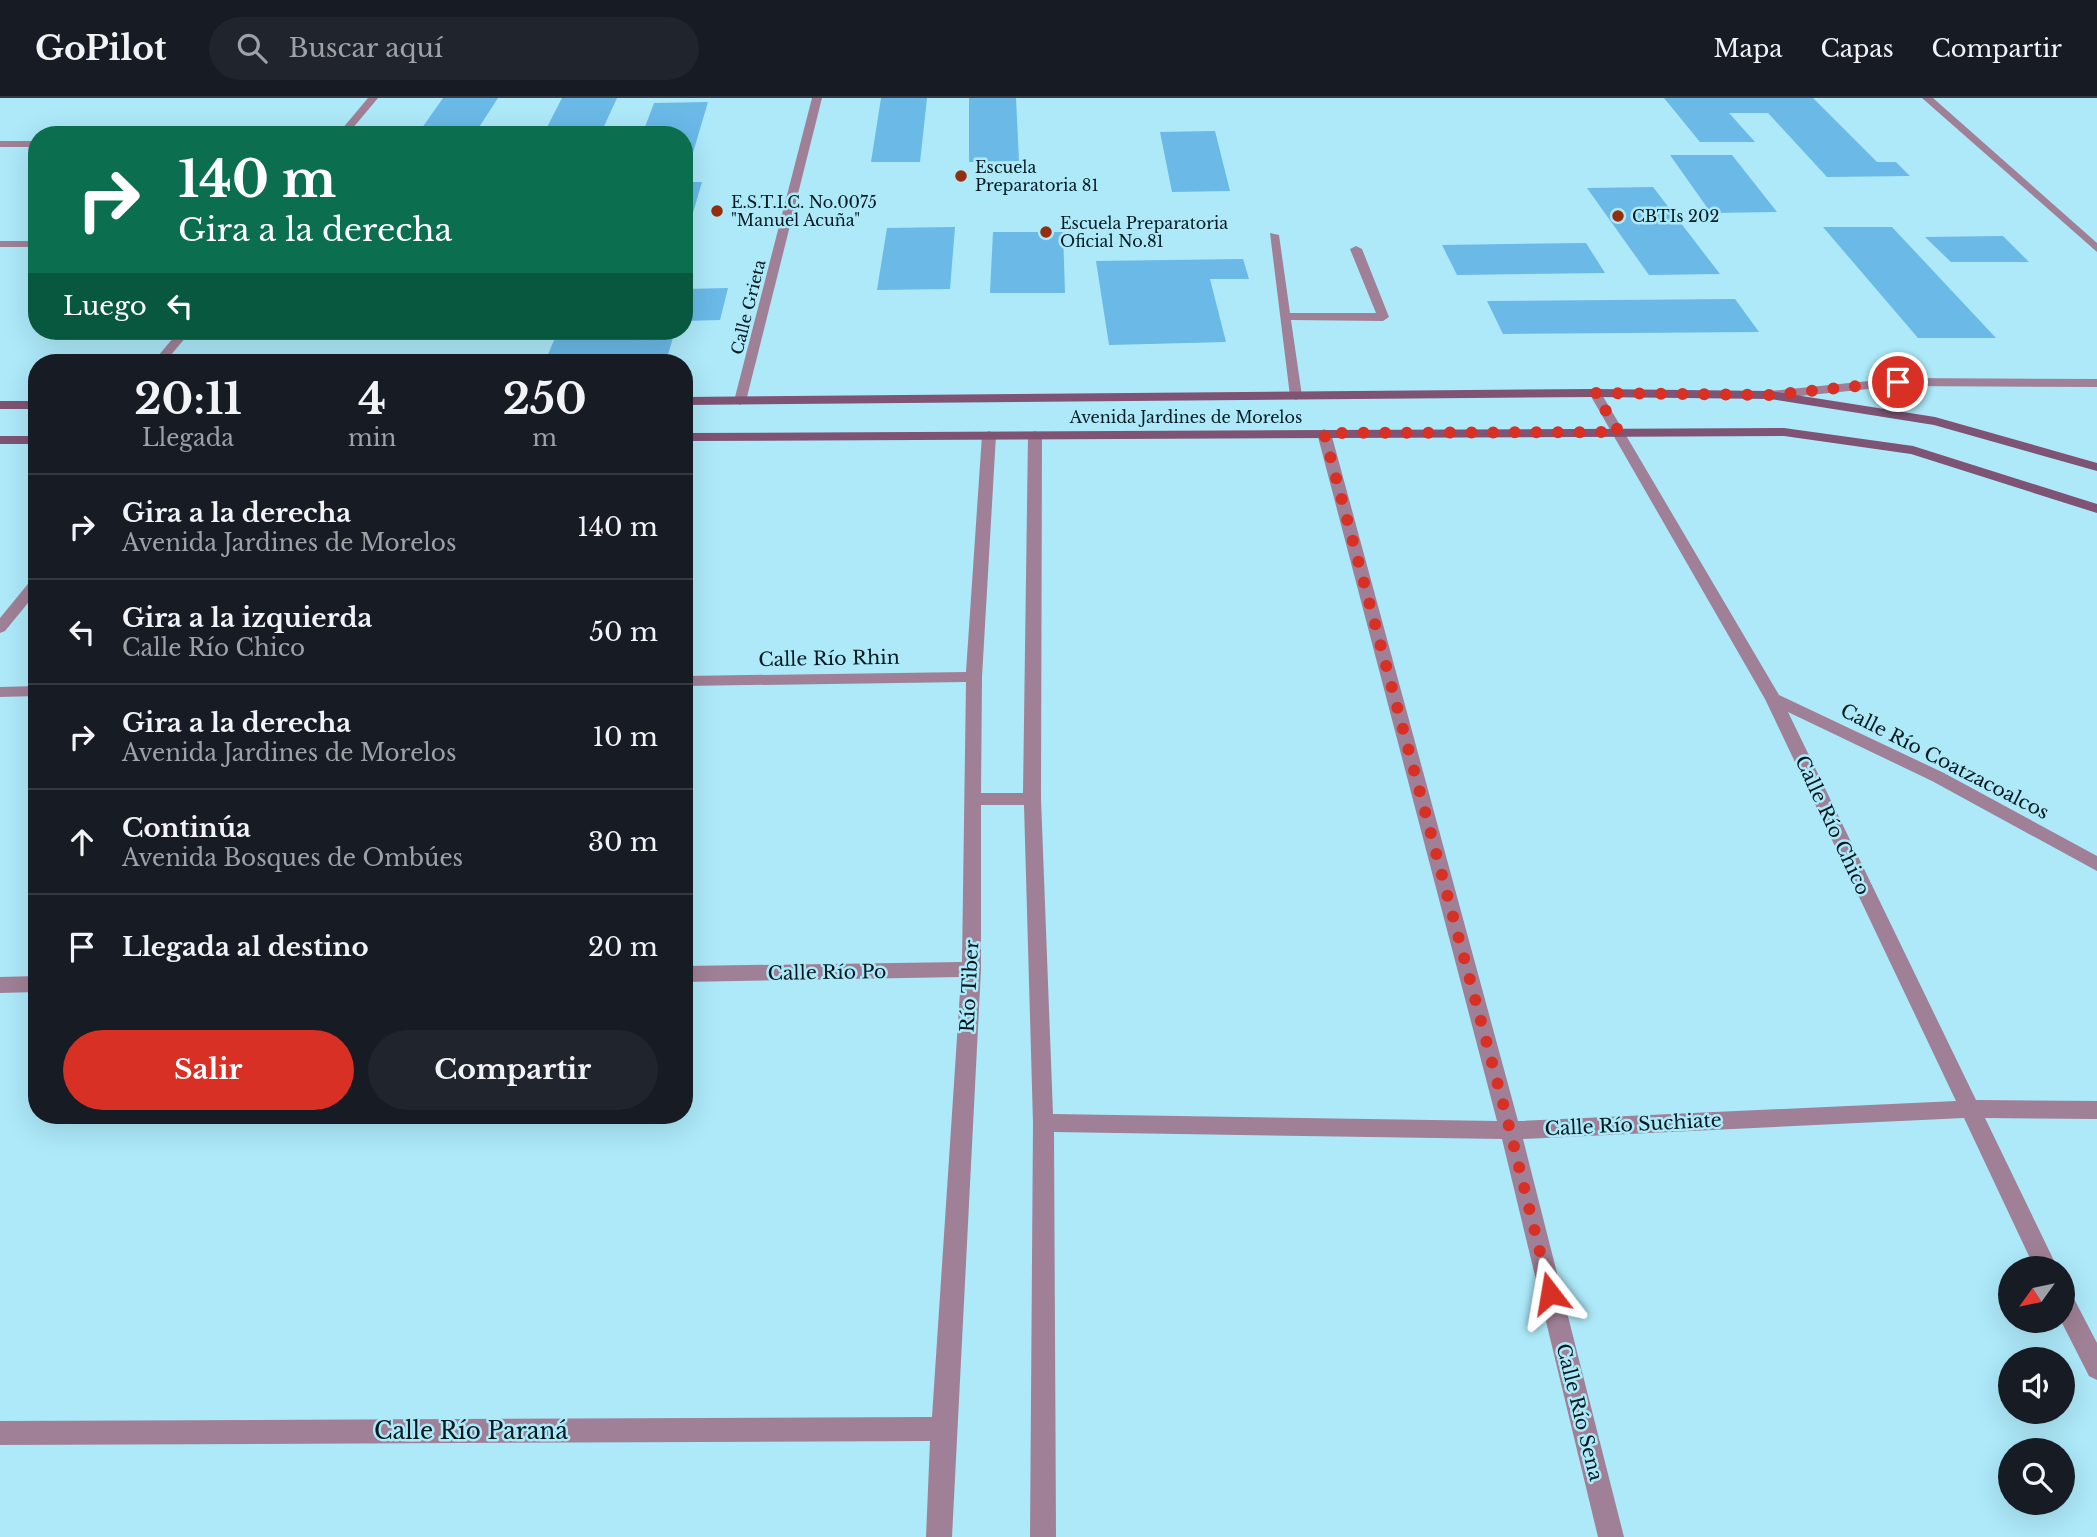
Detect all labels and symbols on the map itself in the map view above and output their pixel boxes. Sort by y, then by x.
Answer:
place label: Escuela Preparatoria 81 [975,157,1099,195]
marker: Escuela Preparatoria 81 [953,168,969,184]
place label: E.S.T.I.C. No.0075 "Manuel Acuña" [731,192,877,230]
marker: E.S.T.I.C. No.0075 "Manuel Acuña" [709,203,725,219]
place label: CBTIs 202 [1632,206,1719,226]
marker: CBTIs 202 [1610,208,1626,224]
place label: Escuela Preparatoria Oficial No.81 [1060,213,1228,251]
marker: Escuela Preparatoria Oficial No.81 [1038,224,1054,240]
street label: Calle Grieta [727,257,769,356]
pin [1868,352,1928,412]
street label: Avenida Jardines de Morelos [1069,407,1302,427]
street label: Calle Río Rhin [758,646,900,671]
street label: Calle Río Coatzacoalcos [1837,699,2053,824]
street label: Calle Río Chico [1790,752,1875,899]
street label: Río Tiber [956,939,983,1033]
street label: Calle Río Po [767,960,887,985]
street label: Calle Río Suchiate [1544,1108,1722,1141]
position arrow [1513,1256,1587,1330]
north arrow [1998,1256,2076,1334]
street label: Calle Río Sena [1551,1341,1608,1484]
street label: Calle Río Paraná [374,1417,568,1445]

